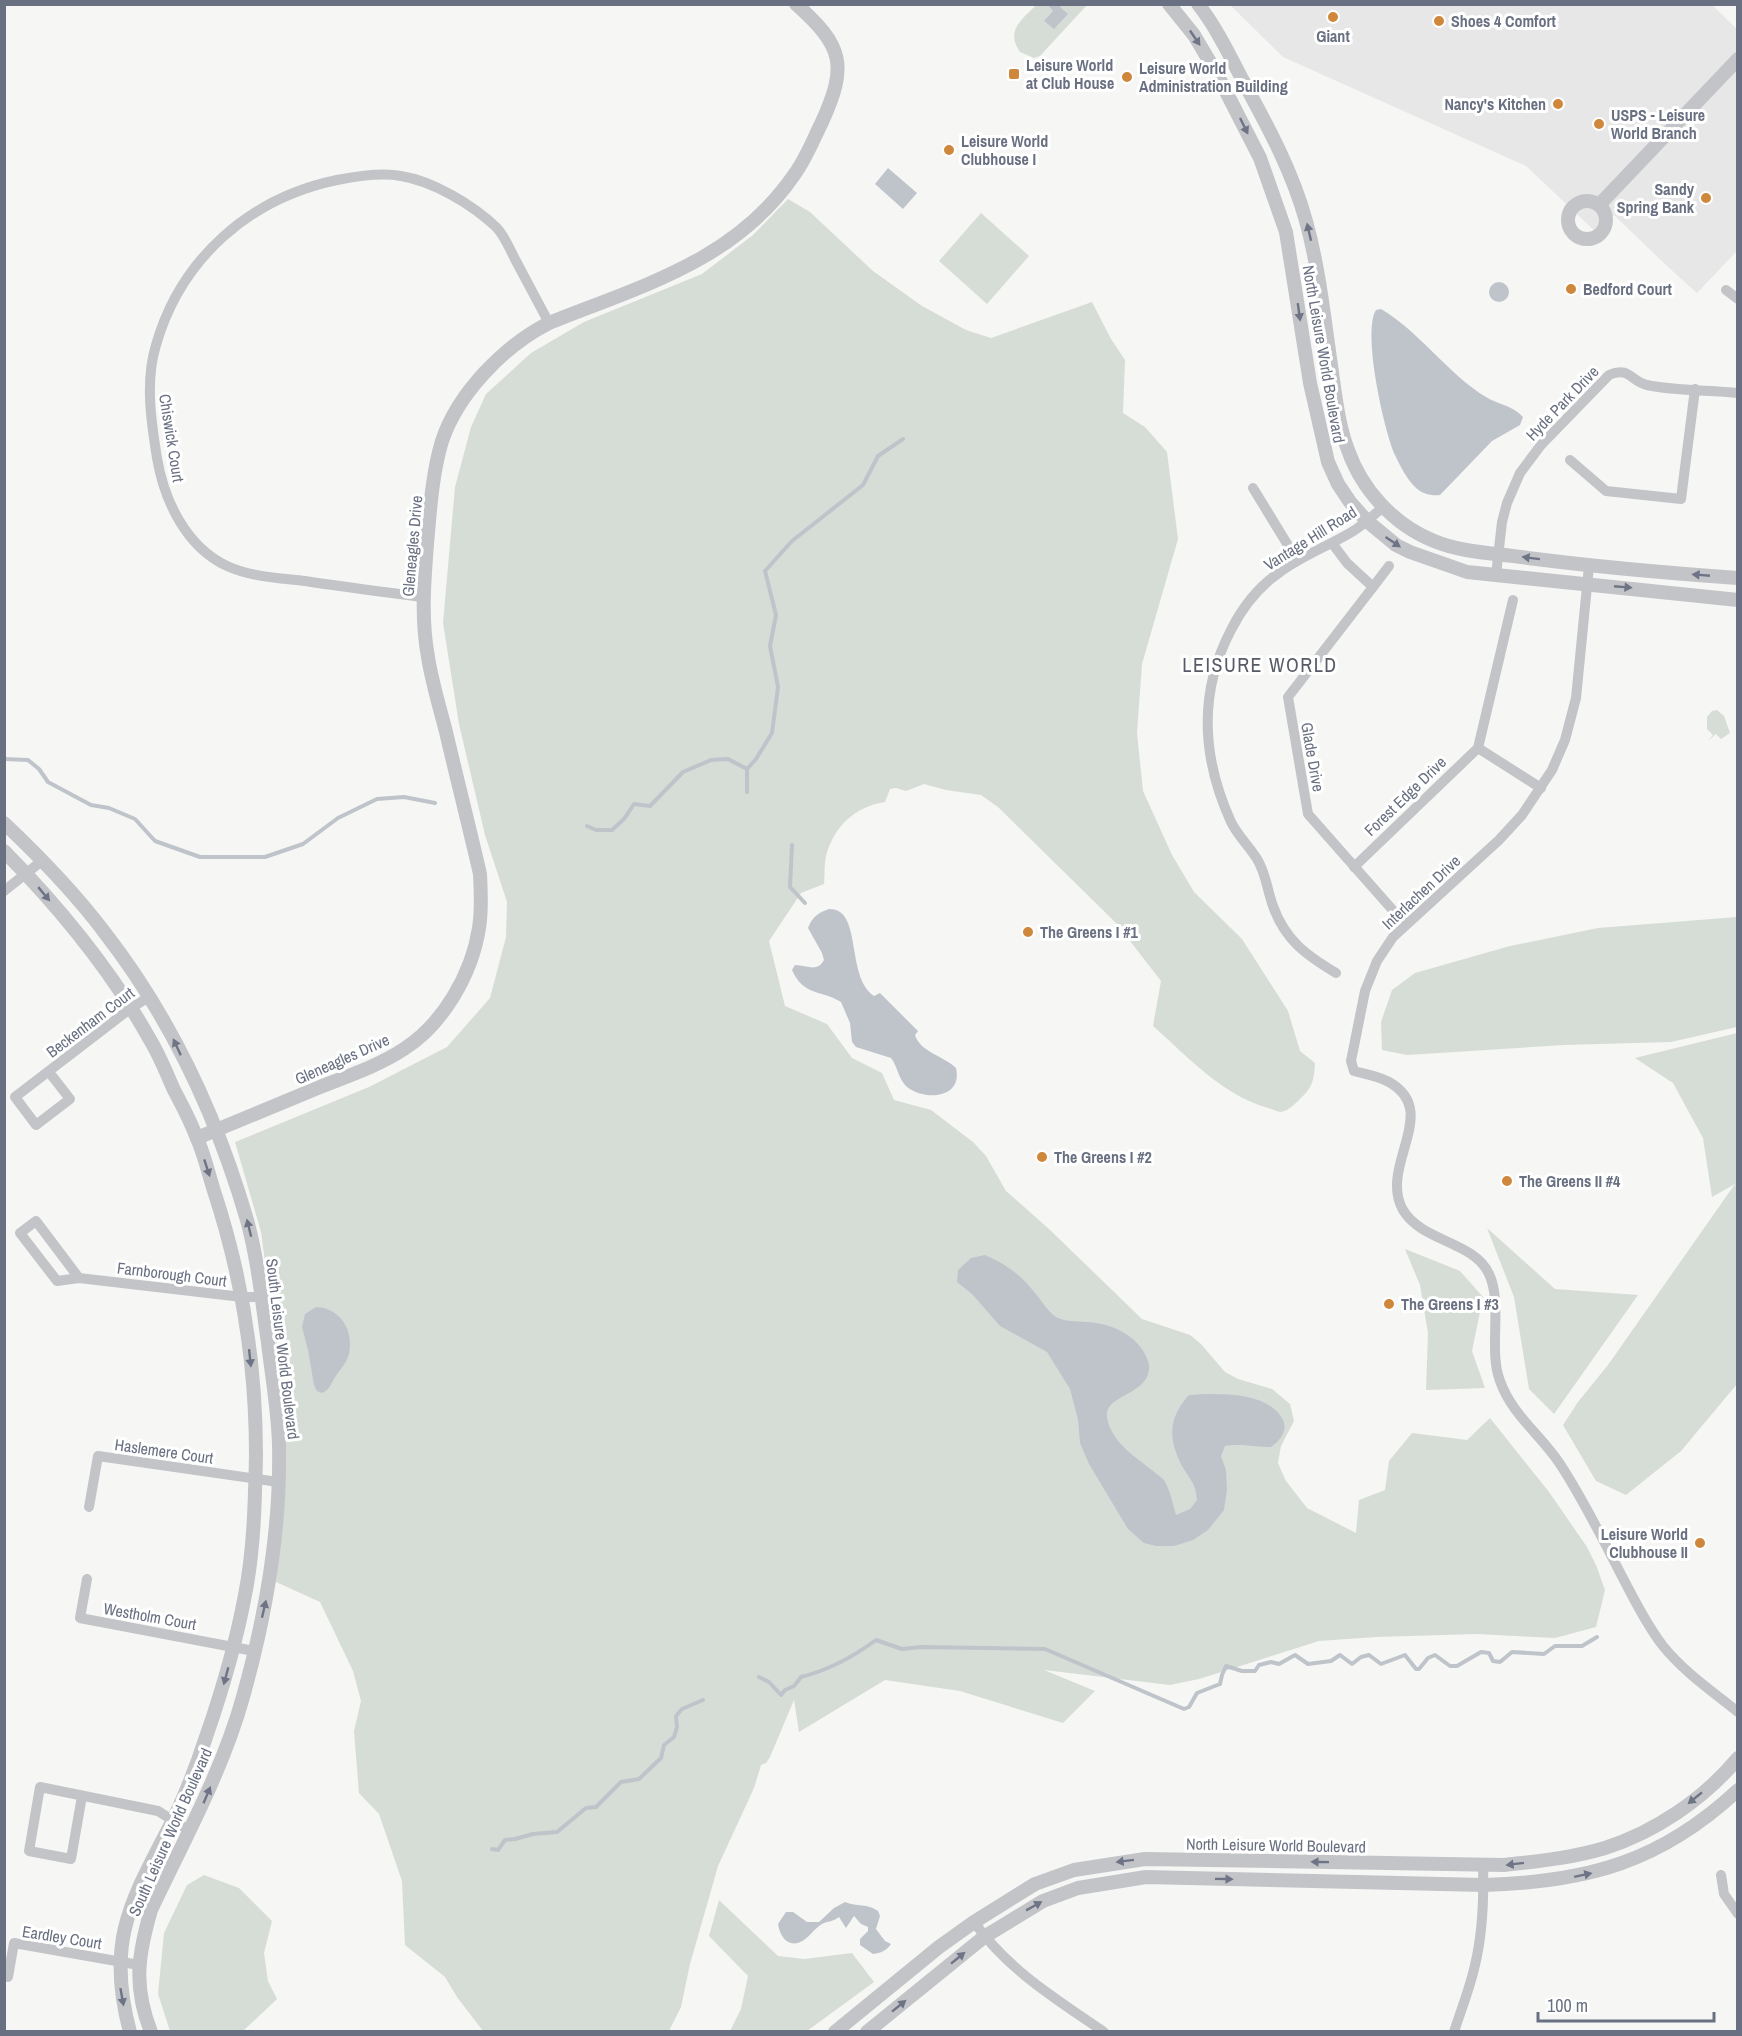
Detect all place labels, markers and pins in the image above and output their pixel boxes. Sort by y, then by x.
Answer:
marker: Giant [1326,10,1340,24]
place label: Shoes 4 Comfort [1451,10,1557,32]
marker: Shoes 4 Comfort [1432,14,1446,28]
place label: Giant [1316,25,1350,47]
place label: Leisure World at Club House [1026,54,1114,94]
place label: Leisure World Administration Building [1139,57,1288,97]
marker: Leisure World at Club House [1007,67,1021,81]
marker: Leisure World Administration Building [1120,70,1134,84]
place label: Nancy's Kitchen [1444,93,1546,115]
marker: Nancy's Kitchen [1551,97,1565,111]
place label: USPS - Leisure World Branch [1611,104,1705,144]
marker: USPS - Leisure World Branch [1592,117,1606,131]
place label: Leisure World Clubhouse I [961,130,1048,170]
marker: Leisure World Clubhouse I [942,143,956,157]
place label: Sandy Spring Bank [1617,178,1695,218]
marker: Sandy Spring Bank [1699,191,1713,205]
place label: Bedford Court [1583,278,1673,300]
marker: Bedford Court [1564,282,1578,296]
place label: The Greens I #1 [1040,921,1138,943]
marker: The Greens I #1 [1021,925,1035,939]
place label: The Greens I #2 [1054,1146,1152,1168]
marker: The Greens I #2 [1035,1150,1049,1164]
place label: The Greens II #4 [1519,1170,1621,1192]
marker: The Greens II #4 [1500,1174,1514,1188]
place label: The Greens I #3 [1401,1293,1499,1315]
marker: The Greens I #3 [1382,1297,1396,1311]
place label: Leisure World Clubhouse II [1601,1523,1688,1563]
marker: Leisure World Clubhouse II [1693,1536,1707,1550]

